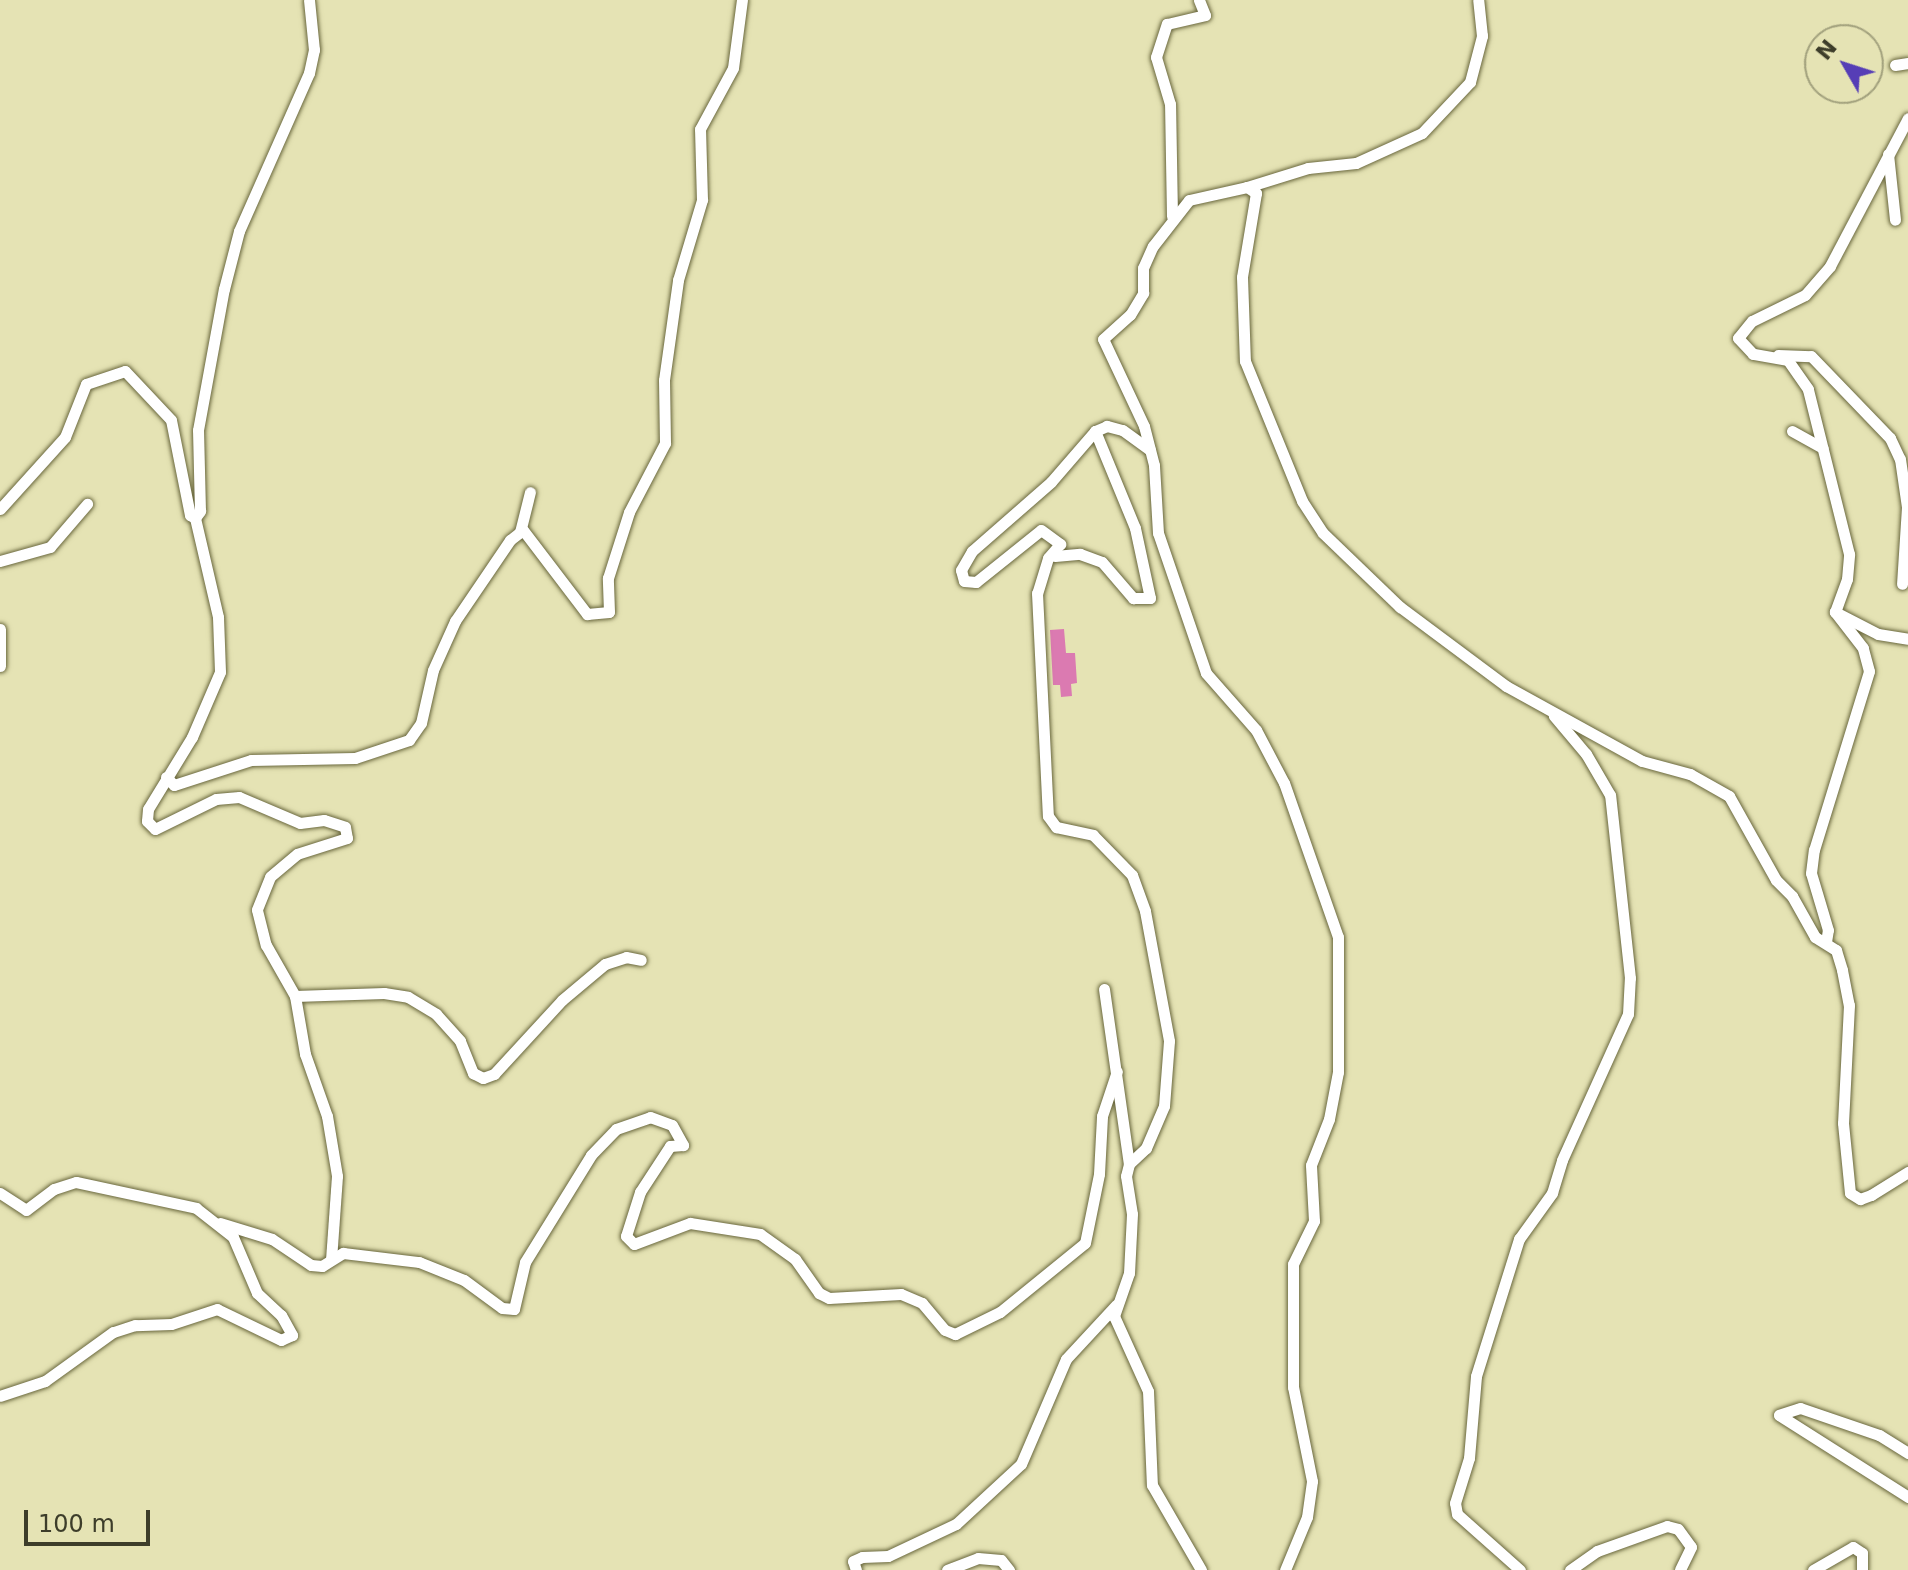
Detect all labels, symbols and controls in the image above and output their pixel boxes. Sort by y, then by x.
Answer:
north arrow [1804,24,1884,104]
text: N [1811,35,1842,65]
scale bar [28,1494,154,1544]
text: 100 m [38,1510,115,1538]

